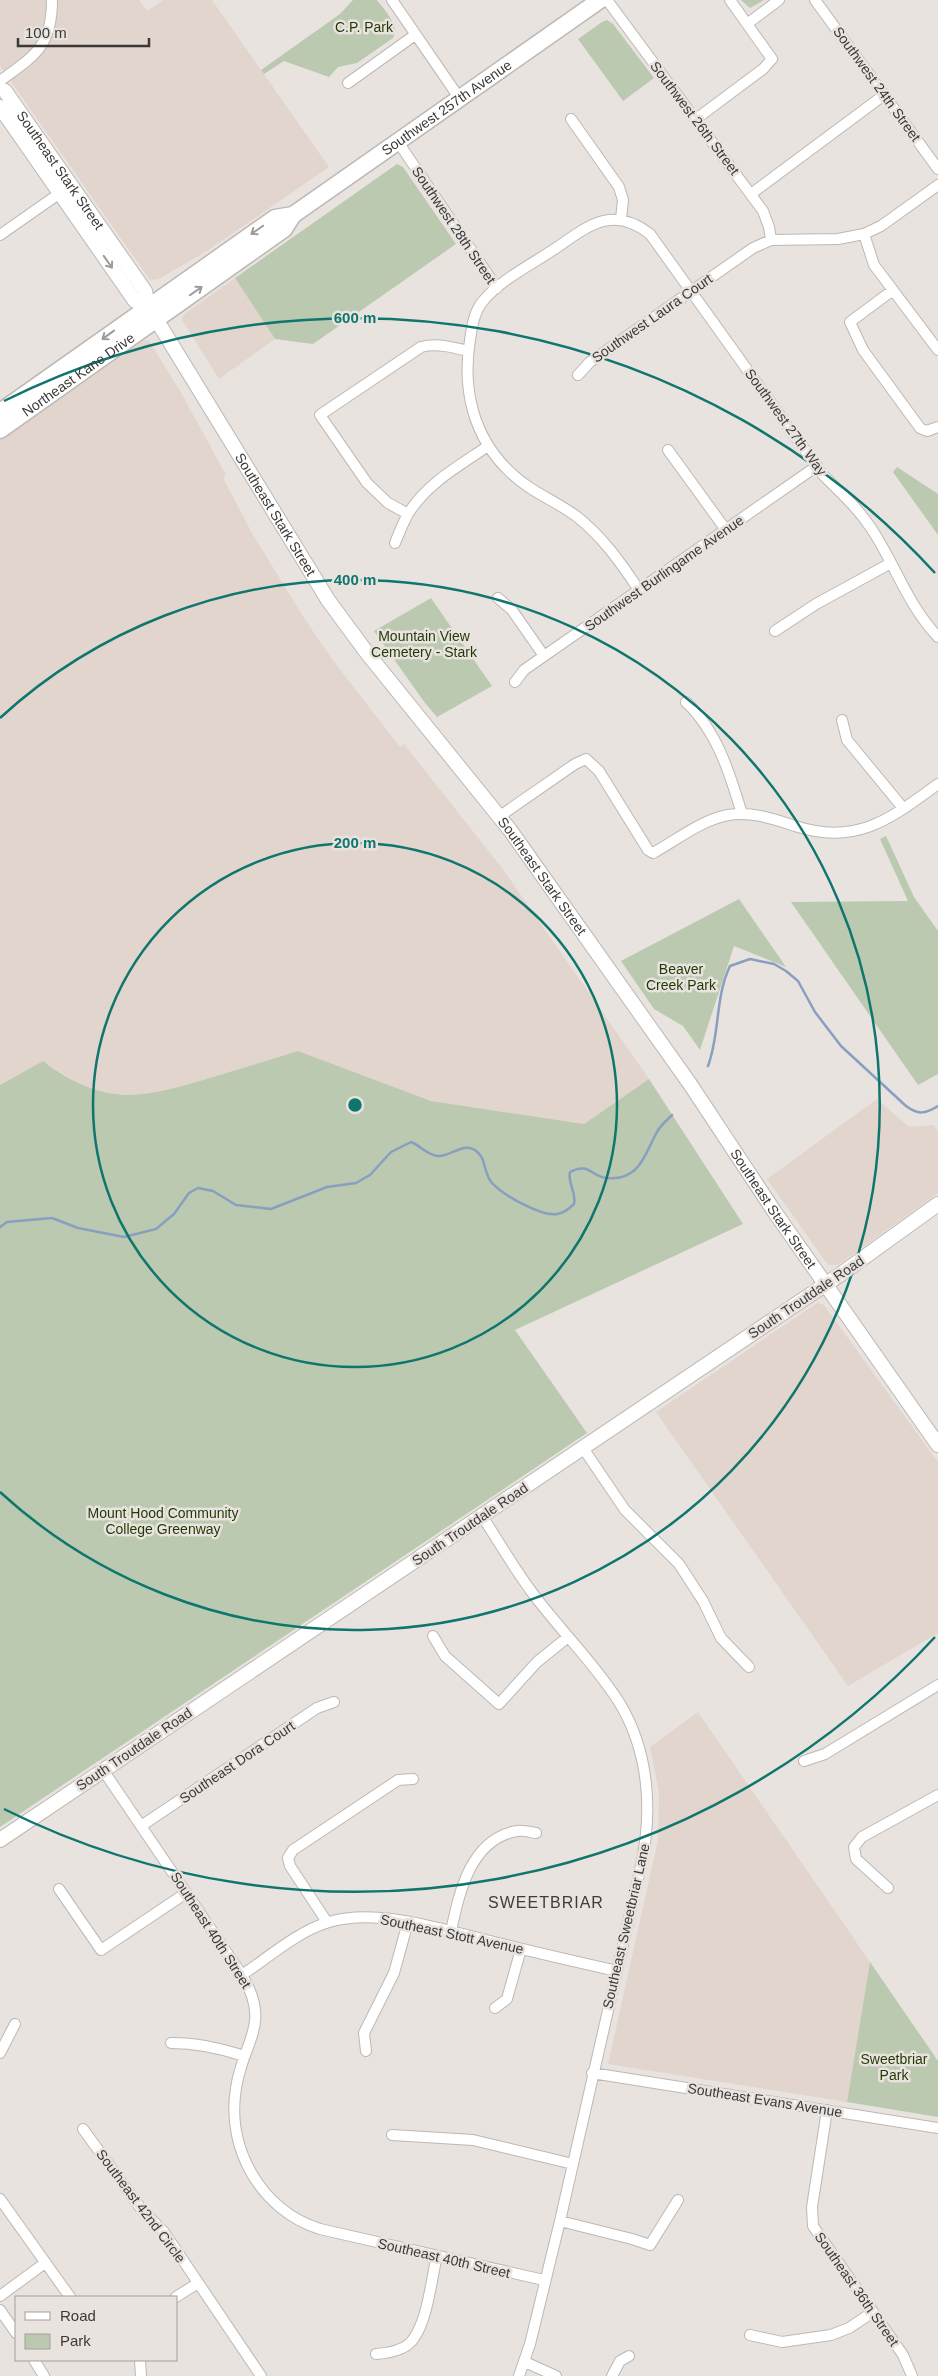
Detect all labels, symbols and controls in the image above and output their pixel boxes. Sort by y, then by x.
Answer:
scale bar [18,15,149,47]
park label: C.P. Park [335,19,394,35]
text: 100 m [25,24,67,41]
street label: Southwest 24th Street [830,24,924,145]
street label: Southwest 257th Avenue [379,56,515,158]
street label: Southwest 26th Street [647,58,743,178]
street label: Southeast Stark Street [13,108,107,233]
street label: Southwest 28th Street [409,163,499,287]
one-way arrow [251,225,265,235]
one-way arrow [103,255,113,269]
street label: Southwest Laura Court [589,270,715,366]
one-way arrow [189,286,203,296]
text: 600 m [334,309,376,326]
street label: Northeast Kane Drive [19,329,138,420]
one-way arrow [101,330,115,340]
street label: Southwest 27th Way [742,366,830,478]
street label: Southeast Stark Street [232,450,319,579]
street label: Southwest Burlingame Avenue [581,512,747,634]
text: 400 m [334,571,376,588]
park label: Mountain View Cemetery - Stark [371,628,478,660]
street label: Southeast Stark Street [495,814,590,938]
text: 200 m [334,834,376,851]
park label: Beaver Creek Park [646,961,717,993]
centre of rings [346,1096,364,1114]
street label: Southeast Stark Street [727,1146,820,1271]
street label: South Troutdale Road [745,1252,867,1342]
street label: South Troutdale Road [409,1479,531,1569]
park label: Mount Hood Community College Greenway [88,1505,238,1537]
street label: South Troutdale Road [73,1704,195,1794]
street label: Southeast Dora Court [176,1717,298,1806]
street label: Southeast Sweetbriar Lane [599,1842,653,2010]
street label: Southeast 40th Street [167,1869,255,1991]
district label: SWEETBRIAR [488,1894,604,1911]
street label: Southeast Stott Avenue [379,1911,525,1957]
park label: Sweetbriar Park [861,2051,928,2083]
street label: Southeast Evans Avenue [687,2080,844,2120]
street label: Southeast 42nd Circle [93,2146,189,2266]
street label: Southeast 36th Street [812,2229,902,2349]
street label: Southeast 40th Street [376,2235,512,2281]
legend [15,2296,178,2361]
text: Road [60,2307,96,2324]
text: Park [60,2332,91,2349]

